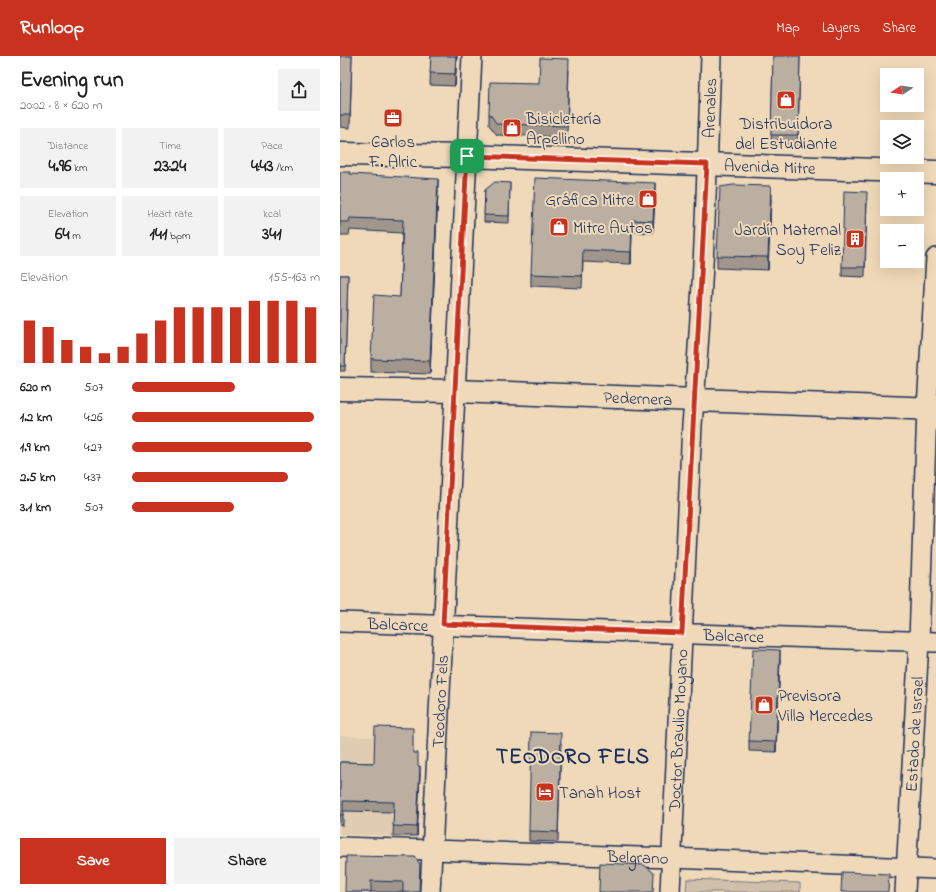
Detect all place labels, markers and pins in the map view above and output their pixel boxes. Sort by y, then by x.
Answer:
shop icon: Distribuidora del Estudiante [775,89,797,111]
office icon: Carlos F. Alric [382,107,404,129]
place label: Bisicletería Arpellino [525,107,601,152]
place label: Distribuidora del Estudiante [735,112,837,157]
shop icon: Bisicletería Arpellino [501,117,523,139]
place label: Carlos F. Alric [368,130,417,175]
pin [450,139,484,173]
place label: Gráfica Mitre [546,188,634,213]
shop icon: Gráfica Mitre [637,188,659,210]
shop icon: Mitre Autos [548,216,570,238]
place label: Mitre Autos [573,216,653,241]
place label: Jardín Maternal Soy Feliz [734,218,842,264]
building icon: Jardín Maternal Soy Feliz [844,228,866,250]
place label: Previsora Villa Mercedes [777,684,873,729]
shop icon: Previsora Villa Mercedes [753,694,775,716]
hotel icon: Tanah Host [534,781,556,803]
place label: Tanah Host [559,781,641,806]

